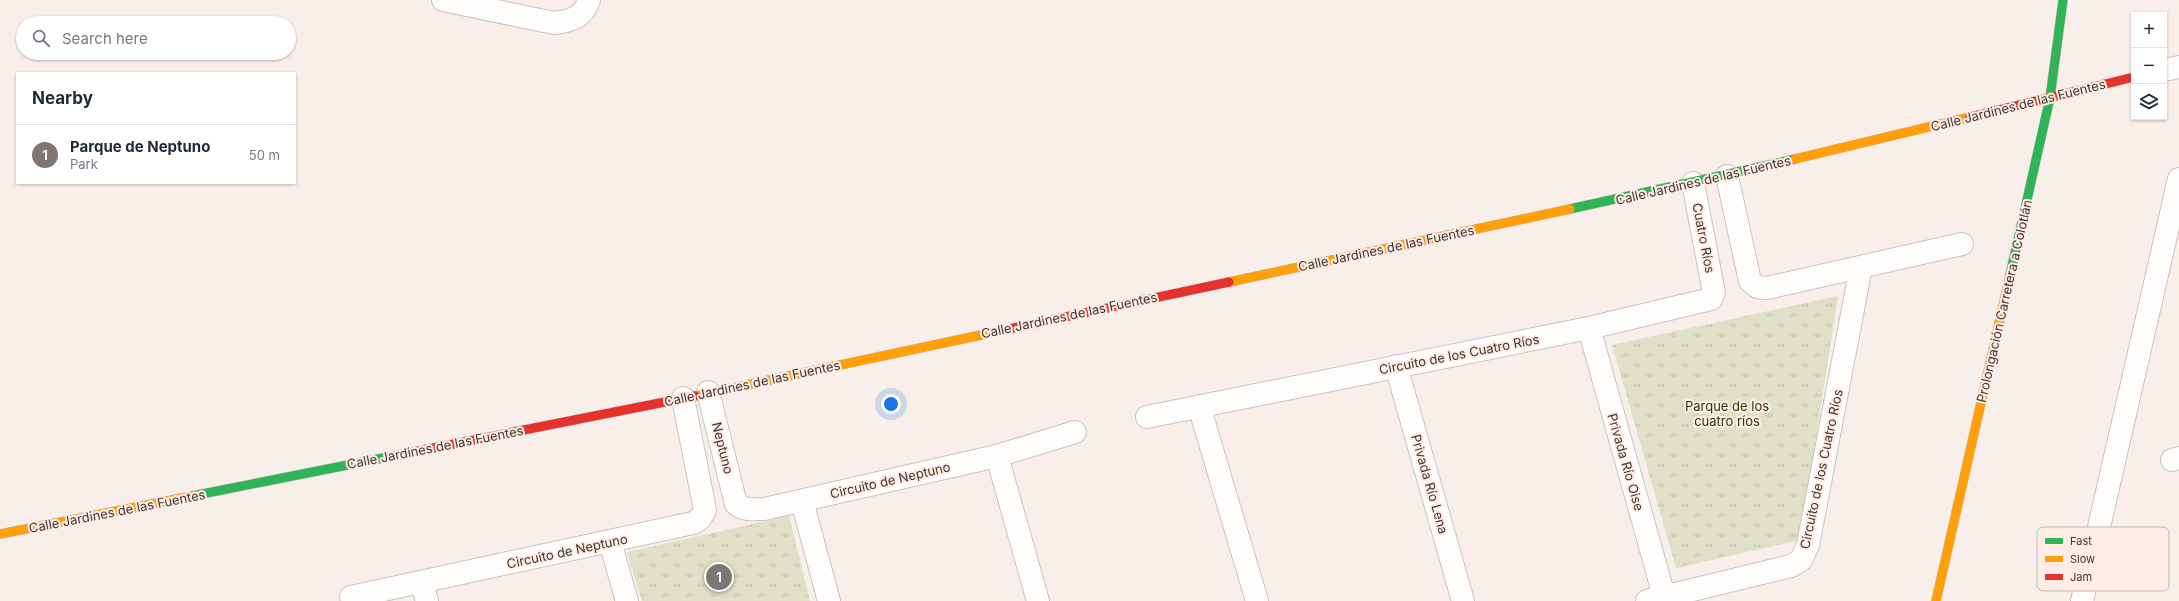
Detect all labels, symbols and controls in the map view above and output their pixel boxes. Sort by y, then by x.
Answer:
map controls [2131,12,2167,120]
button: + [2131,12,2167,48]
search box [16,16,296,60]
icon: search [30,27,52,49]
text: Search here [62,29,148,48]
button: − [2131,48,2167,84]
street label: Calle Jardines de las Fuentes [1929,75,2107,134]
button: layers [2131,84,2167,120]
text: Nearby [32,88,93,108]
text: Parque de Neptuno [70,137,210,156]
text: 1 [42,147,48,163]
text: 50 m [249,147,280,163]
street label: Calle Jardines de las Fuentes [1614,152,1792,208]
text: Park [70,156,98,172]
street label: Prolongación Carretera a Colotlán [1973,198,2035,404]
street label: Cuatro Ríos [1689,202,1719,275]
street label: Calle Jardines de las Fuentes [1297,221,1476,274]
street label: Calle Jardines de las Fuentes [980,288,1159,341]
street label: Circuito de los Cuatro Ríos [1378,331,1541,377]
street label: Calle Jardines de las Fuentes [663,356,842,409]
street label: Circuito de los Cuatro Ríos [1796,388,1846,550]
your location [881,394,901,414]
park label: Parque de los cuatro ríos [1685,398,1769,429]
street label: Privada Río Oise [1604,411,1648,513]
street label: Neptuno [709,420,737,476]
street label: Calle Jardines de las Fuentes [345,422,525,472]
street label: Privada Río Lena [1408,432,1452,536]
street label: Circuito de Neptuno [828,458,952,502]
street label: Calle Jardines de las Fuentes [27,486,207,536]
legend [2037,527,2169,591]
street label: Circuito de Neptuno [505,530,629,572]
text: Fast [2070,534,2092,548]
text: Slow [2070,552,2095,566]
pin: 1 [706,562,732,592]
text: Jam [2070,570,2092,584]

